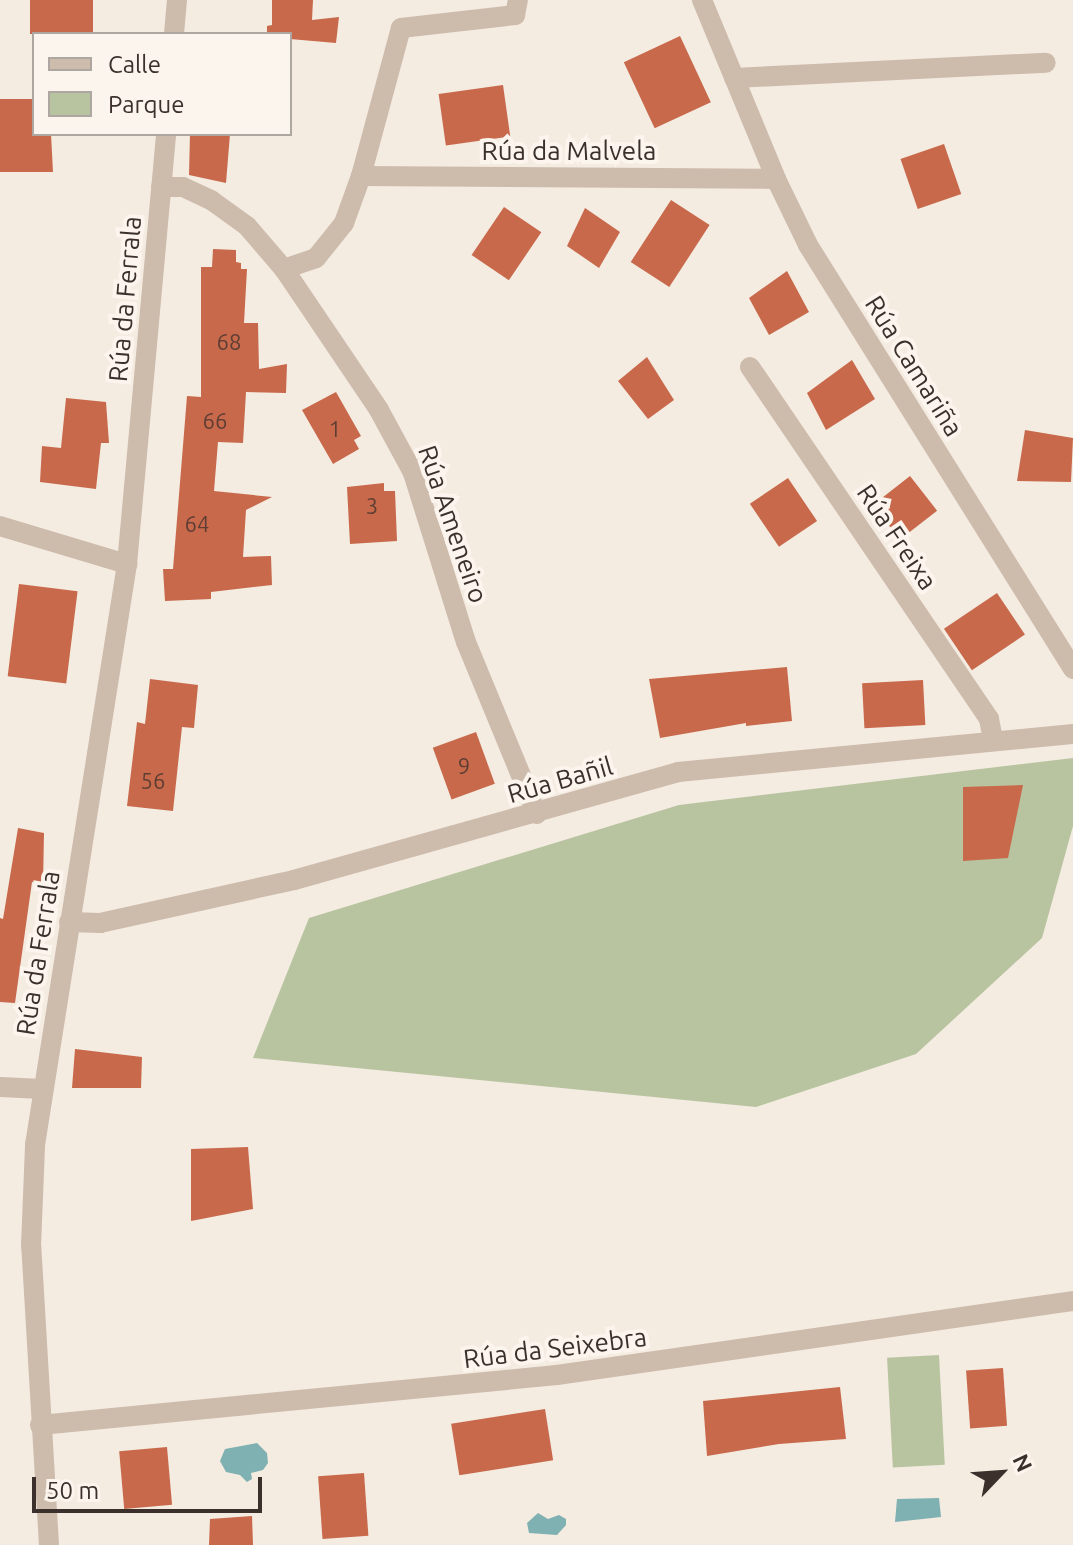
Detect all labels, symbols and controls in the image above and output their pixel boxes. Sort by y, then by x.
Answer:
legend [32,32,292,136]
text: Calle [108,51,161,78]
text: Parque [108,91,185,118]
street label: Rúa da Malvela [482,135,656,167]
street label: Rúa da Ferrala [102,215,148,383]
street label: Rúa Camariña [858,290,970,442]
house number: 68 [217,329,241,355]
house number: 66 [203,408,227,434]
house number: 1 [329,416,341,442]
street label: Rúa Ameneiro [411,441,495,607]
street label: Rúa Freixa [850,478,944,596]
house number: 3 [366,493,378,519]
house number: 64 [185,511,209,537]
street label: Rúa Bañil [504,750,616,810]
house number: 9 [458,753,470,779]
house number: 56 [141,768,165,794]
street label: Rúa da Ferrala [10,868,66,1038]
street label: Rúa da Seixebra [461,1321,649,1375]
north arrow [961,1433,1041,1513]
text: N [1008,1450,1038,1475]
scale bar [36,1461,266,1511]
text: 50 m [46,1477,99,1504]

